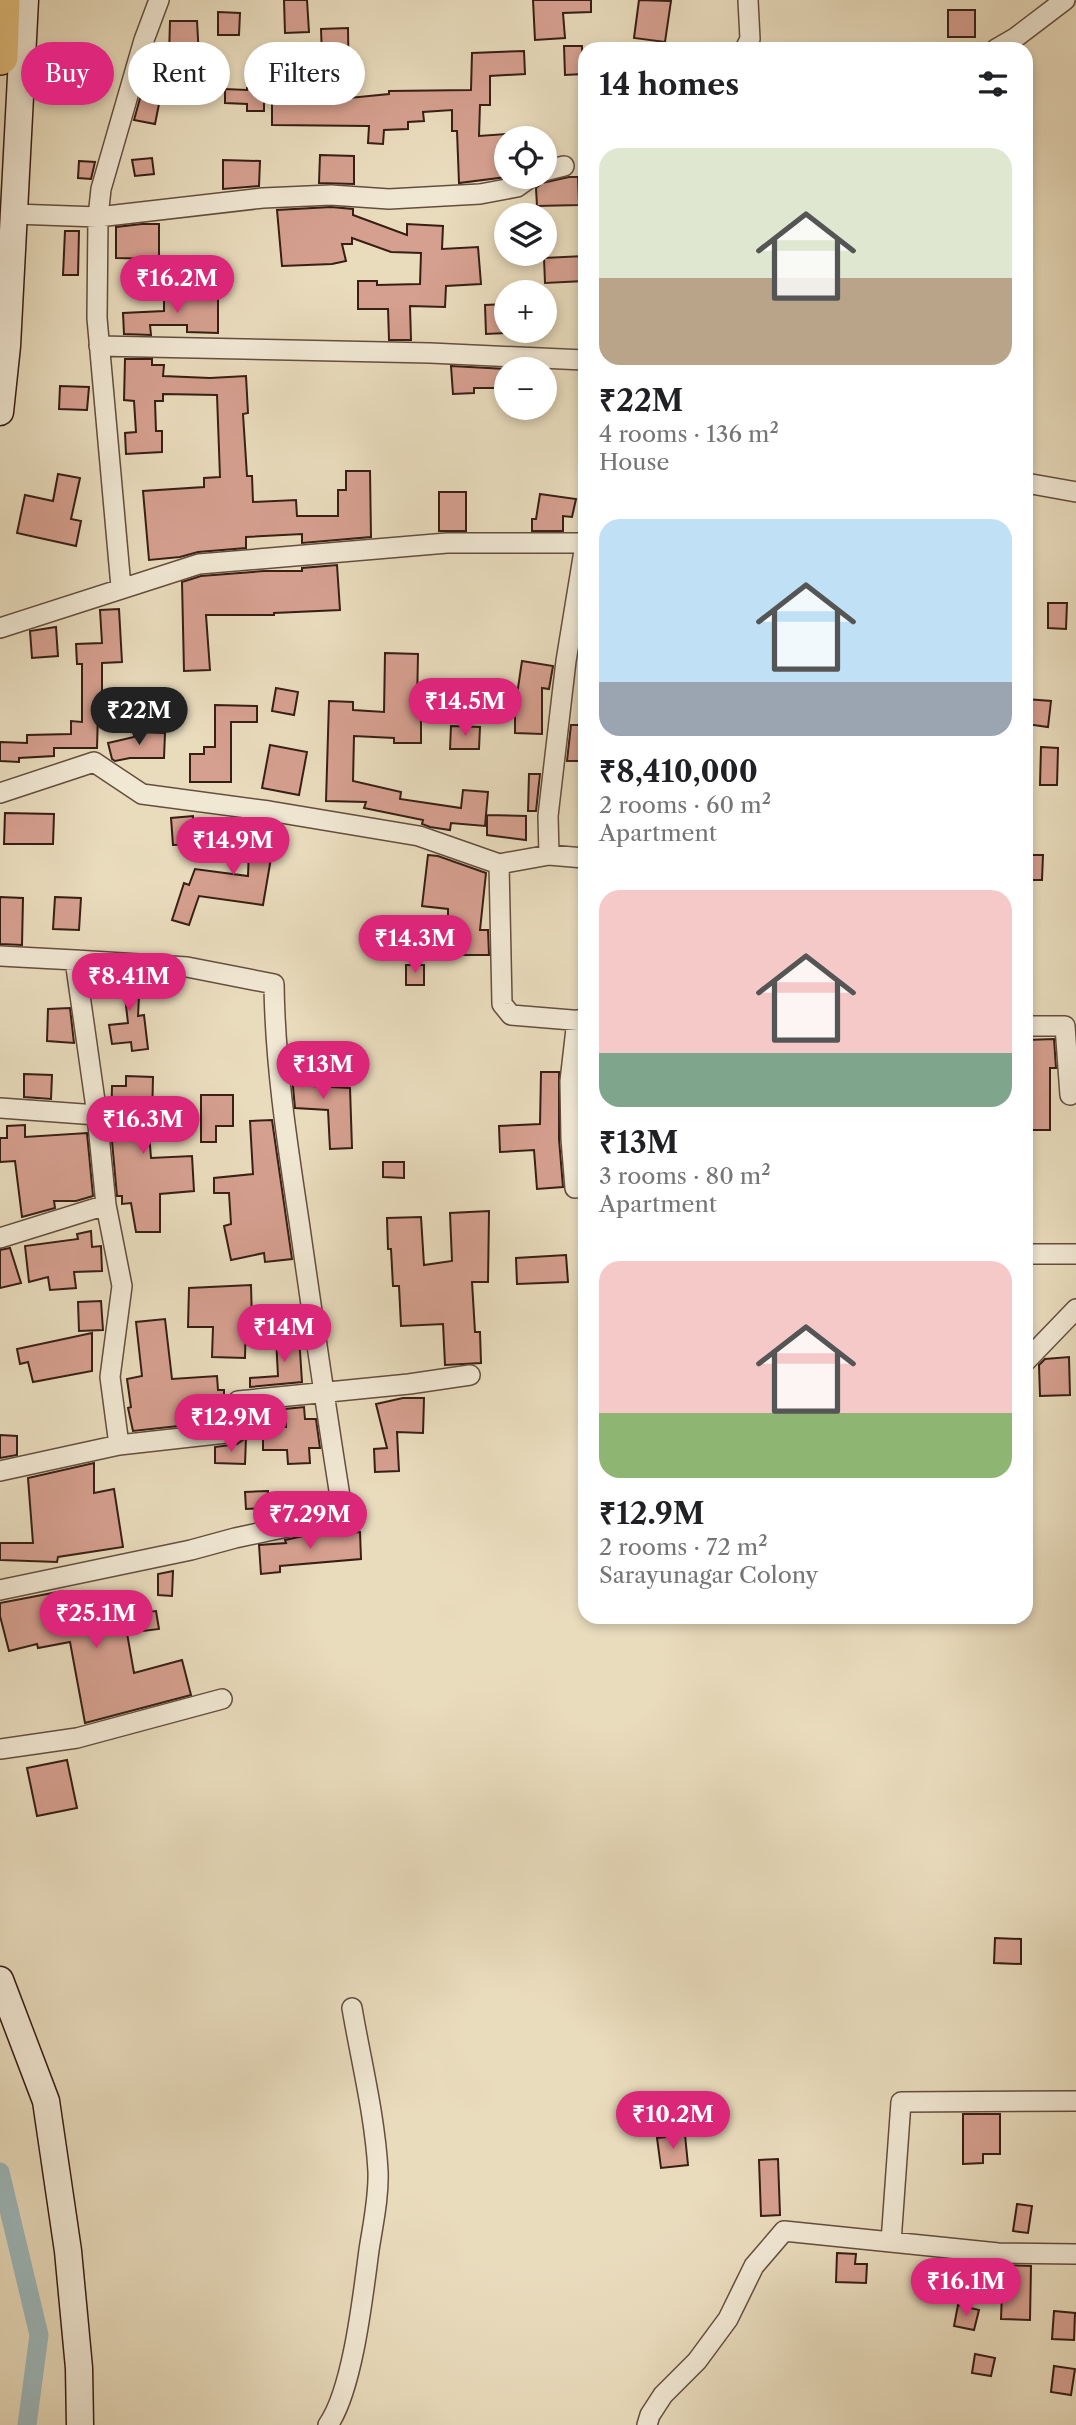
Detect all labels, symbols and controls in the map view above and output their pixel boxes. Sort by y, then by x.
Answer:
chip: Buy [21,42,114,105]
chip: Rent [128,42,230,105]
chip: Filters [244,42,365,105]
icon: filters [974,65,1012,103]
text: 14 homes [599,66,739,103]
map controls [494,126,557,420]
button: locate [494,126,557,189]
icon: home [743,193,869,319]
button: layers [494,203,557,266]
pin: ₹16.2M [120,256,234,315]
text: ₹16.2M [136,264,218,292]
button: + [494,280,557,343]
button: − [494,357,557,420]
text: ₹22M [599,382,683,419]
text: 4 rooms · 136 m² [599,420,779,448]
text: House [599,448,669,476]
icon: home [743,564,869,690]
pin: ₹14.5M [408,678,522,738]
text: ₹14.5M [425,687,505,715]
pin: ₹22M [98,688,180,747]
text: ₹22M [107,696,171,724]
text: ₹8,410,000 [599,753,758,790]
text: 2 rooms · 60 m² [599,791,771,819]
pin: ₹14.9M [176,818,290,877]
text: Apartment [599,819,717,847]
text: ₹14.9M [192,826,274,854]
pin: ₹14.3M [358,916,472,975]
text: ₹14.3M [375,924,455,952]
icon: home [743,935,869,1061]
pin: ₹8.41M [72,954,186,1013]
text: ₹8.41M [88,962,170,990]
pin: ₹13M [282,1042,364,1101]
text: ₹13M [293,1050,353,1078]
pin: ₹16.3M [86,1096,200,1156]
text: ₹16.3M [102,1105,184,1133]
text: ₹13M [599,1124,678,1161]
text: 3 rooms · 80 m² [599,1162,771,1190]
text: Apartment [599,1190,717,1218]
pin: ₹14M [243,1304,325,1364]
icon: home [743,1306,869,1432]
text: ₹14M [253,1313,315,1341]
pin: ₹12.9M [174,1394,288,1454]
text: ₹12.9M [190,1403,272,1431]
pin: ₹7.29M [253,1492,367,1551]
text: ₹12.9M [599,1495,705,1532]
text: ₹7.29M [269,1500,351,1528]
text: 2 rooms · 72 m² [599,1533,768,1561]
text: Sarayunagar Colony [599,1561,818,1589]
pin: ₹25.1M [39,1590,153,1650]
text: ₹25.1M [56,1599,136,1627]
pin: ₹10.2M [616,2092,730,2151]
text: ₹10.2M [632,2100,714,2128]
pin: ₹16.1M [909,2258,1023,2318]
text: ₹16.1M [927,2267,1005,2295]

